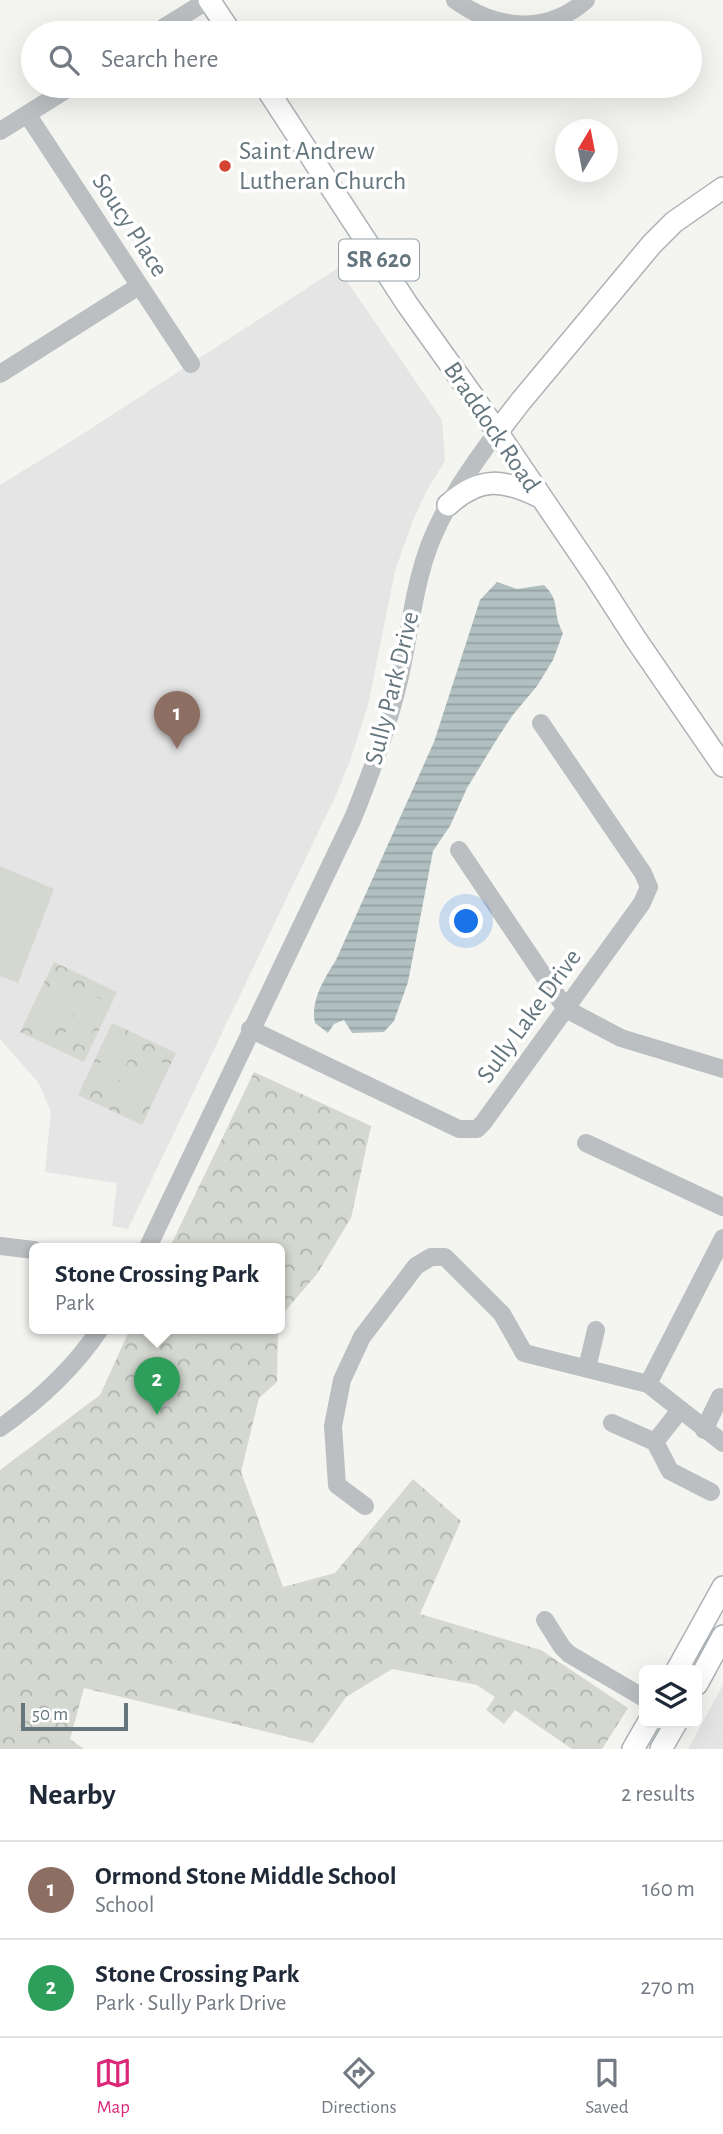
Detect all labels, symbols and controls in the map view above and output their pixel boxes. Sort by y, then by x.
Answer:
search box [21,21,702,98]
icon: search [45,41,83,79]
text: Search here [101,46,219,72]
north arrow [555,119,618,182]
place label: Saint Andrew Lutheran Church [239,138,406,194]
marker: Saint Andrew Lutheran Church [217,158,233,174]
street label: Soucy Place [87,169,173,281]
road number: SR 620 [339,240,419,281]
street label: Braddock Road [439,357,545,497]
street label: Sully Park Drive [360,609,424,767]
pin: 1 [154,691,200,749]
your location [449,904,483,938]
street label: Sully Lake Drive [472,944,586,1088]
popup [29,1243,285,1334]
text: Stone Crossing Park [55,1261,259,1287]
text: Park [55,1292,95,1315]
pin: 2 [134,1357,180,1415]
map controls [639,1665,702,1728]
button: layers [639,1665,702,1728]
scale bar [21,1700,128,1732]
text: 50 m [32,1705,68,1724]
text: Nearby [28,1780,116,1810]
text: 2 results [621,1783,695,1806]
text: Ormond Stone Middle School [95,1863,397,1889]
text: 1 [47,1878,55,1901]
text: 160 m [642,1878,695,1901]
text: School [95,1894,154,1917]
text: Stone Crossing Park [95,1961,299,1987]
text: 2 [46,1976,56,1999]
text: 270 m [641,1976,695,1999]
text: Park · Sully Park Drive [95,1992,286,2015]
tab: Map [94,2054,132,2119]
tab: Directions [321,2054,397,2119]
tab: Saved [585,2054,629,2119]

